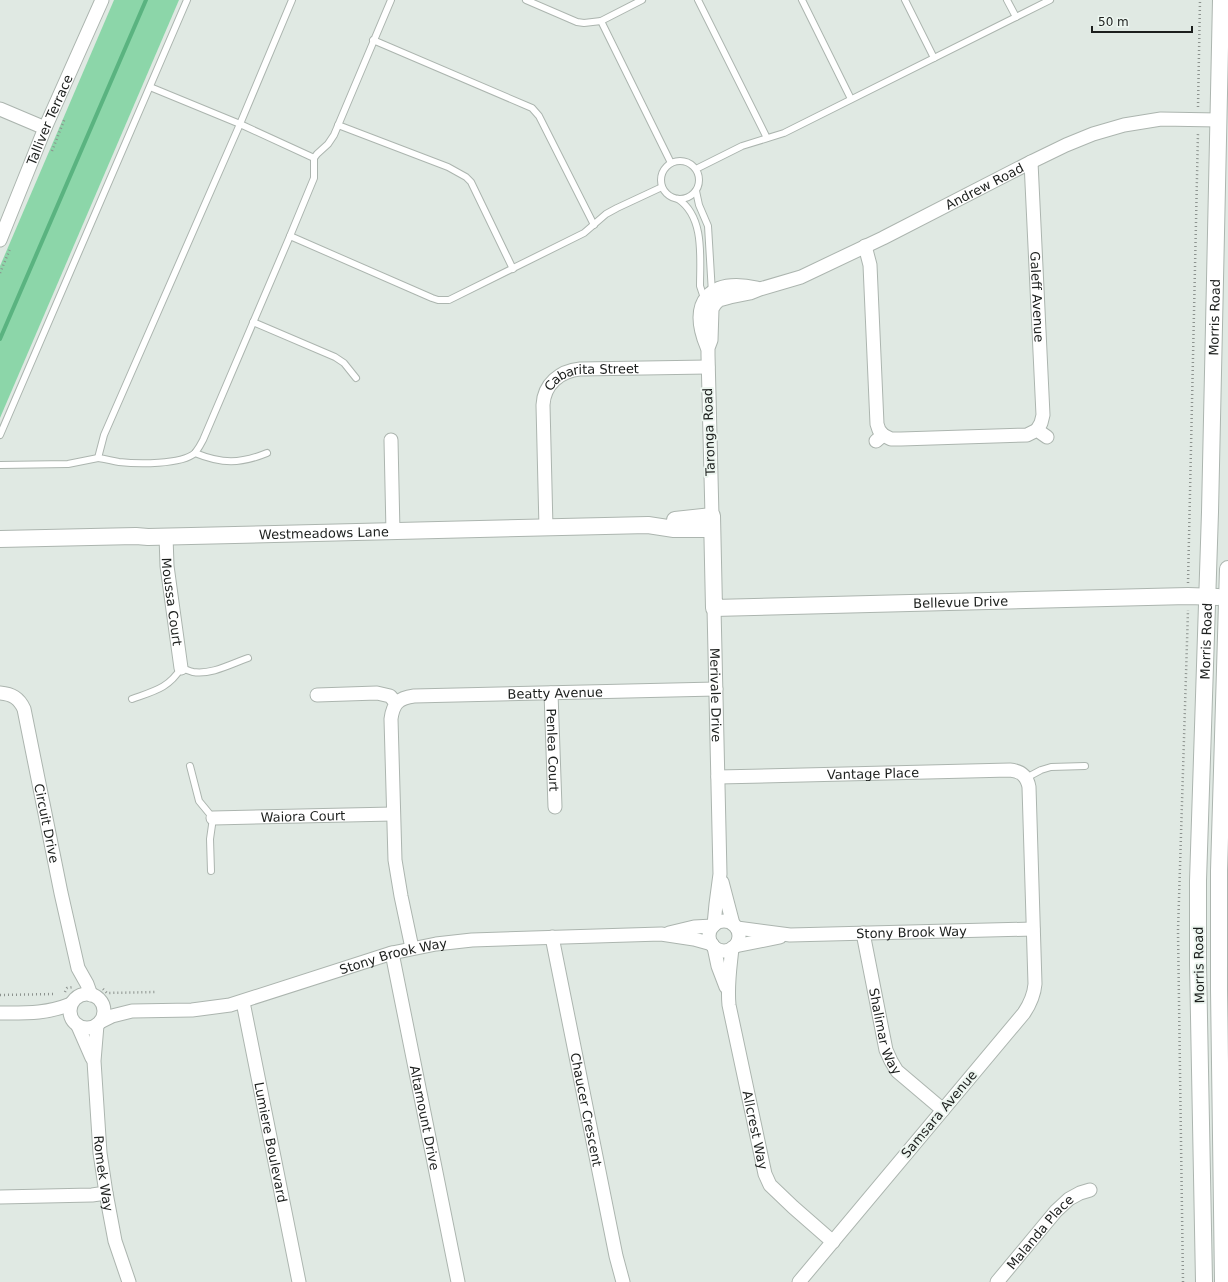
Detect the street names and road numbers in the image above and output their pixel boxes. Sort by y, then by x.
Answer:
street label: Talliver Terrace [23,72,75,168]
street label: Andrew Road [943,160,1026,212]
street label: Galeff Avenue [1028,251,1047,343]
street label: Morris Road [1206,279,1223,356]
street label: Cabarita Street [541,361,639,393]
street label: Taronga Road [700,388,718,477]
street label: Westmeadows Lane [259,524,389,542]
street label: Moussa Court [159,557,185,647]
street label: Bellevue Drive [913,593,1008,610]
street label: Morris Road [1197,603,1215,680]
street label: Merivale Drive [707,648,725,742]
street label: Beatty Avenue [507,684,603,701]
street label: Penlea Court [544,708,562,792]
street label: Vantage Place [827,765,919,782]
street label: Circuit Drive [32,782,62,864]
street label: Waiora Court [260,808,346,824]
street label: Stony Brook Way [856,923,967,941]
street label: Morris Road [1191,926,1207,1004]
street label: Stony Brook Way [337,935,448,977]
street label: Shalimar Way [866,987,905,1078]
street label: Chaucer Crescent [568,1051,605,1168]
street label: Altamount Drive [407,1064,443,1172]
street label: Samsara Avenue [898,1067,980,1161]
street label: Lumiere Boulevard [252,1081,290,1204]
street label: Allcrest Way [740,1089,771,1171]
street label: Romek Way [91,1135,117,1213]
street label: Malanda Place [1003,1191,1076,1272]

